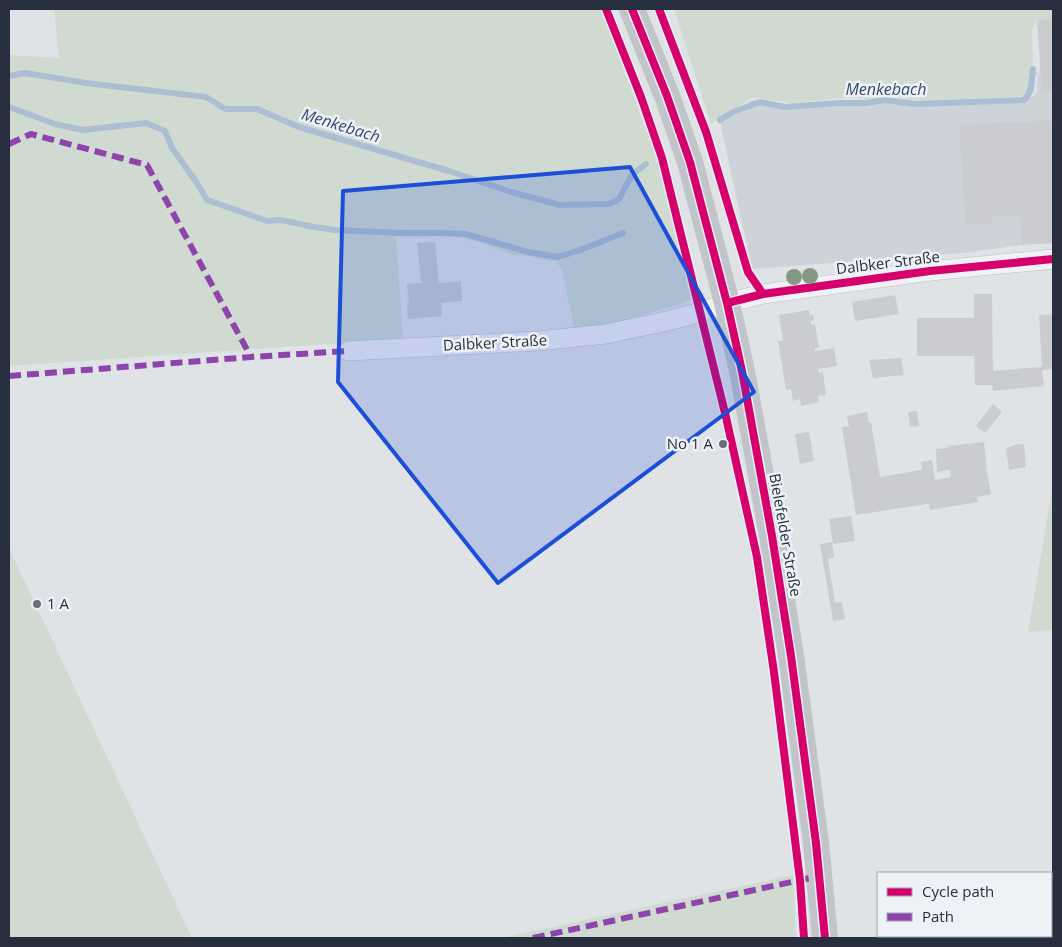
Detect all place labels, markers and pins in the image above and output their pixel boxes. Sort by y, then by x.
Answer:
place label: No 1 A [667,433,714,453]
marker: No 1 A [717,438,729,450]
place label: 1 A [47,593,69,613]
marker: 1 A [31,598,43,610]

